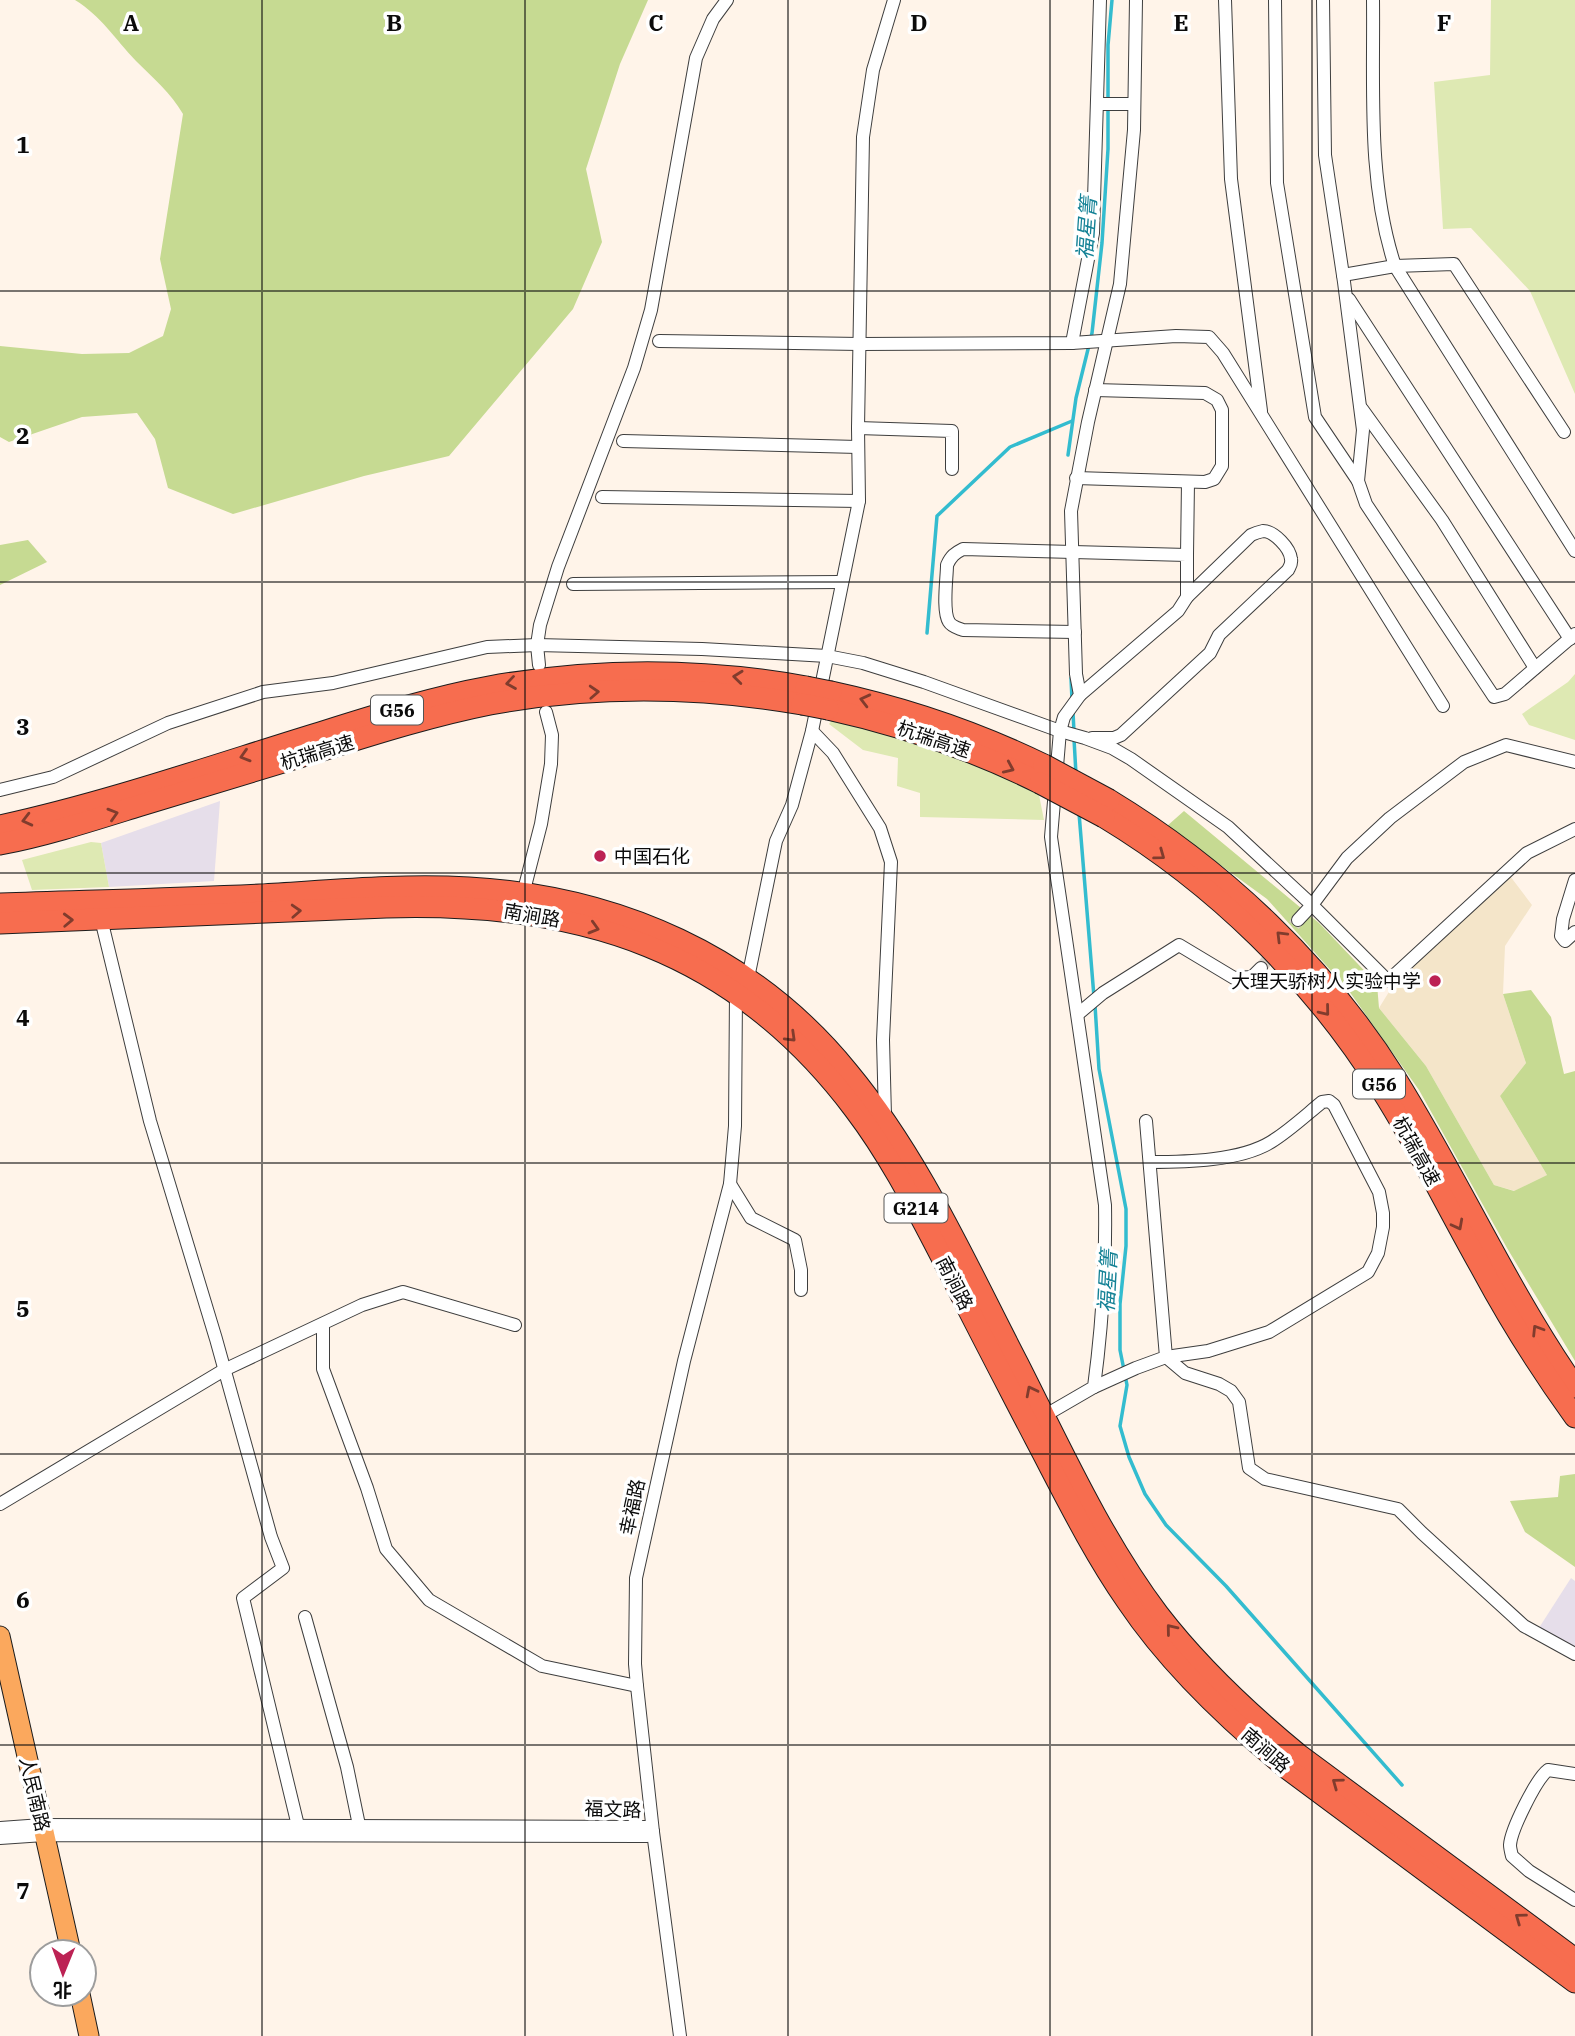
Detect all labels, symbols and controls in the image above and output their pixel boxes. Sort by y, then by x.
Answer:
text: A [123,7,139,37]
text: B [386,7,402,37]
text: C [648,7,664,37]
text: D [910,7,928,37]
text: E [1173,7,1189,37]
text: F [1437,7,1451,37]
text: 1 [16,129,30,159]
water label: 福星箐 [1070,193,1102,260]
text: 2 [16,420,30,450]
one-way arrow [732,670,744,685]
one-way arrow [506,676,517,691]
one-way arrow [588,685,599,700]
one-way arrow [860,694,872,708]
road number: G56 [371,696,423,724]
text: 3 [16,711,30,741]
street label: 杭瑞高速 [894,715,974,763]
street label: 杭瑞高速 [277,729,357,775]
one-way arrow [239,747,251,762]
one-way arrow [1001,760,1014,774]
one-way arrow [107,807,119,822]
one-way arrow [21,812,33,826]
place label: 中国石化 [614,844,690,868]
one-way arrow [1153,847,1165,859]
marker: 中国石化 [592,848,608,864]
street label: 南涧路 [502,898,562,932]
one-way arrow [290,904,301,919]
one-way arrow [63,913,74,928]
one-way arrow [588,920,600,935]
one-way arrow [1276,931,1289,944]
place label: 大理天骄树人实验中学 [1231,969,1421,993]
marker: 大理天骄树人实验中学 [1427,973,1443,989]
text: 4 [16,1002,30,1032]
one-way arrow [1317,1004,1330,1016]
one-way arrow [783,1029,796,1042]
road number: G56 [1353,1070,1405,1098]
street label: 杭瑞高速 [1388,1112,1446,1190]
road number: G214 [884,1194,948,1223]
one-way arrow [1449,1218,1463,1230]
water label: 福星箐 [1091,1246,1123,1313]
street label: 南涧路 [931,1252,979,1314]
text: 5 [16,1293,30,1323]
one-way arrow [1533,1325,1546,1338]
one-way arrow [1026,1386,1040,1398]
street label: 幸福路 [614,1477,650,1537]
text: 6 [16,1584,30,1614]
one-way arrow [1166,1624,1179,1636]
street label: 南涧路 [1237,1722,1295,1778]
street label: 人民南路 [15,1754,55,1834]
one-way arrow [1332,1779,1345,1791]
street label: 福文路 [584,1796,642,1822]
text: 7 [16,1875,30,1905]
one-way arrow [1515,1914,1528,1927]
north arrow [28,1938,98,2008]
text: 北 [53,1978,72,2002]

